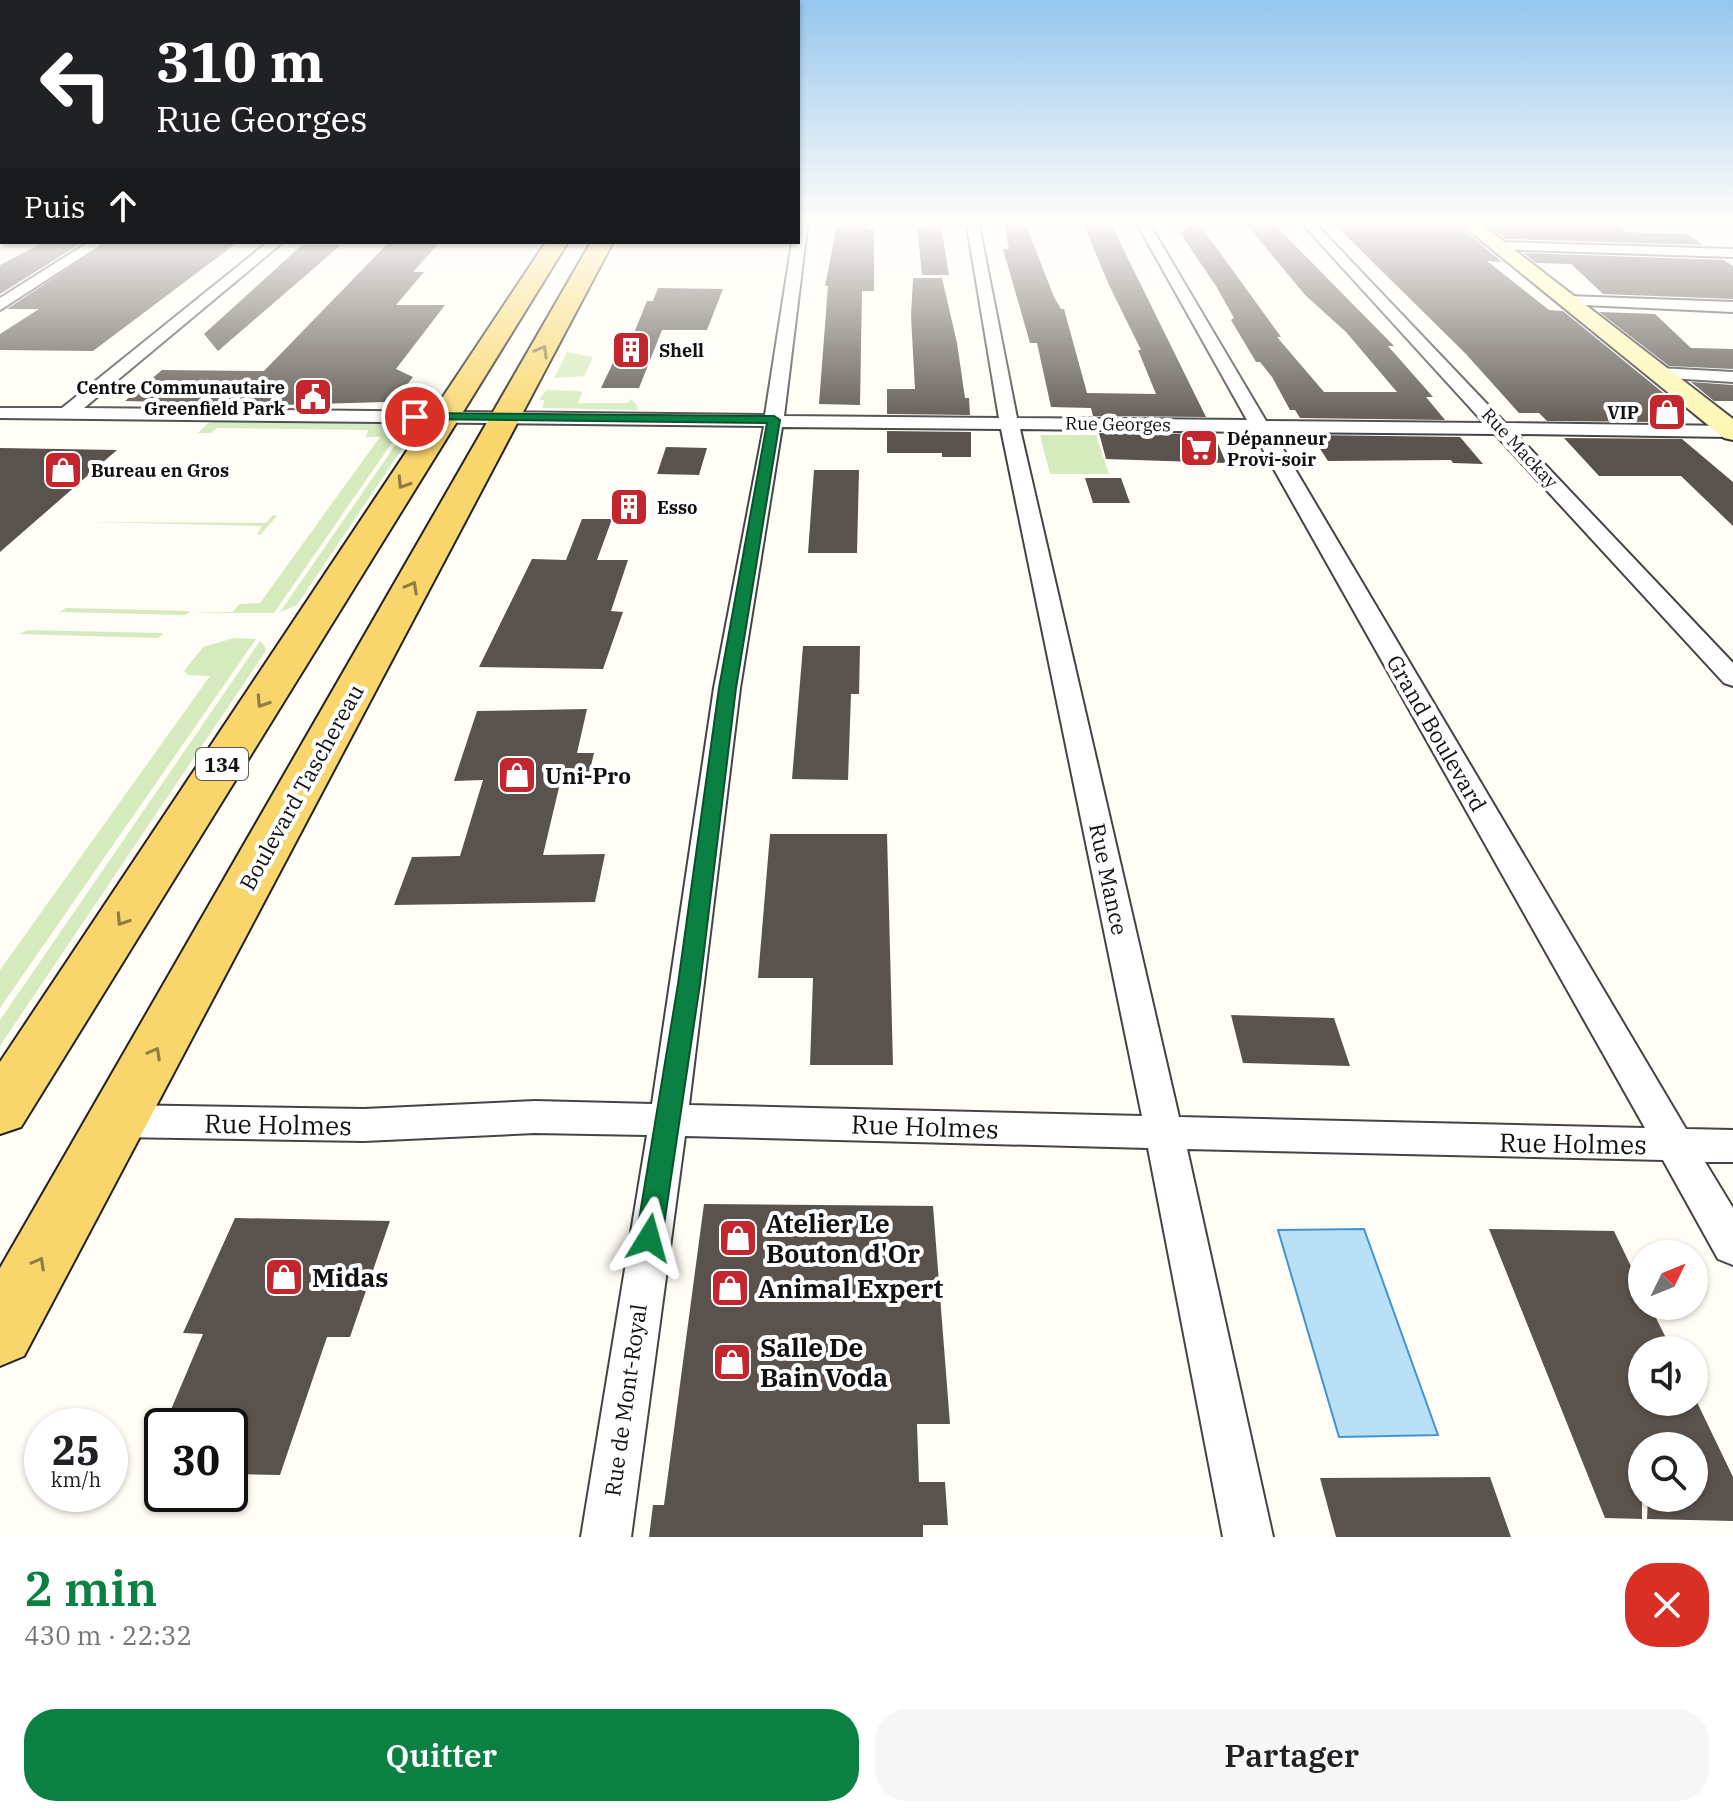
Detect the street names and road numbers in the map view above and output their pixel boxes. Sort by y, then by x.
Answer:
street label: Rue Mackay [1477,403,1563,493]
street label: Rue Georges [1065,412,1171,436]
street label: Grand Boulevard [1380,650,1494,816]
street label: Boulevard Taschereau [232,679,370,895]
road number: 134 [196,748,248,780]
street label: Rue Mance [1083,821,1135,937]
street label: Rue Holmes [204,1106,352,1142]
street label: Rue Holmes [851,1106,999,1146]
street label: Rue Holmes [1499,1125,1647,1161]
street label: Rue de Mont-Royal [597,1302,653,1498]

